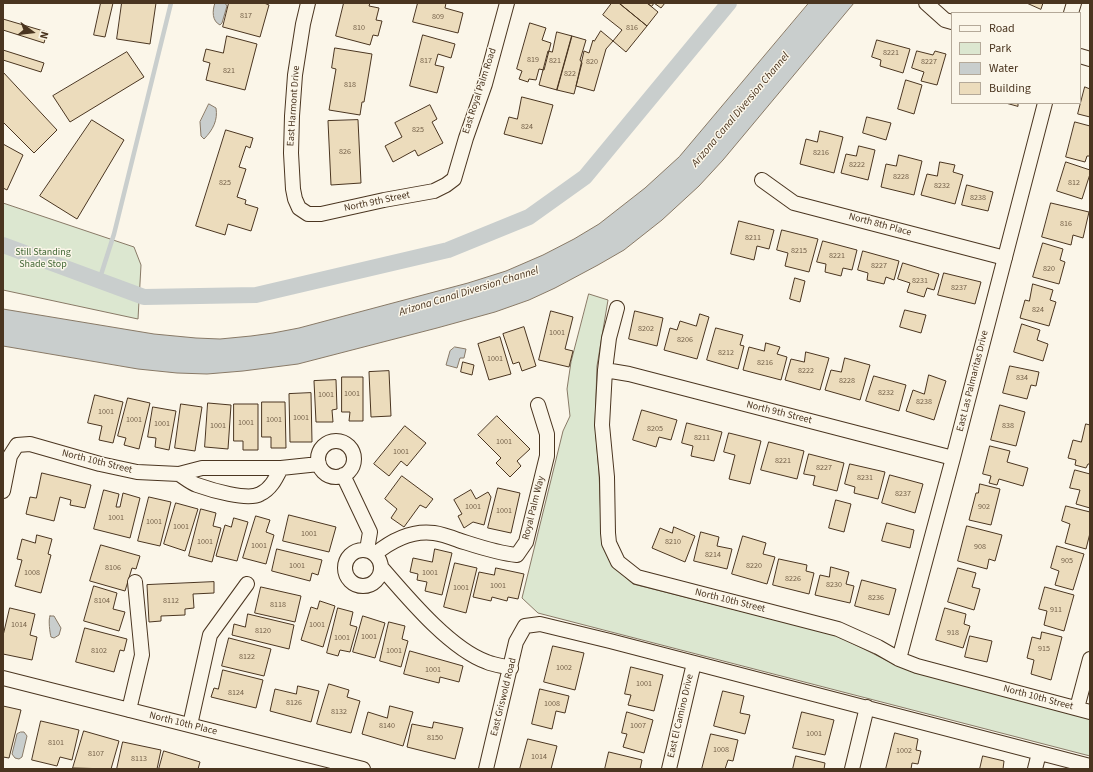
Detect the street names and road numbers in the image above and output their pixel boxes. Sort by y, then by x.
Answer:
street label: East Royal Palm Road [460,47,500,135]
street label: East Harmont Drive [285,65,303,147]
street label: North 9th Street [343,189,411,215]
street label: North 8th Place [847,211,913,239]
street label: East Las Palmaritas Drive [955,329,991,433]
street label: North 9th Street [745,399,813,427]
street label: North 10th Street [61,447,133,477]
street label: Royal Palm Way [520,475,548,541]
street label: North 10th Street [694,586,766,616]
street label: East Griswold Road [488,657,520,737]
street label: East El Camino Drive [666,673,696,759]
street label: North 10th Street [1002,683,1074,713]
street label: North 10th Place [148,710,218,738]

